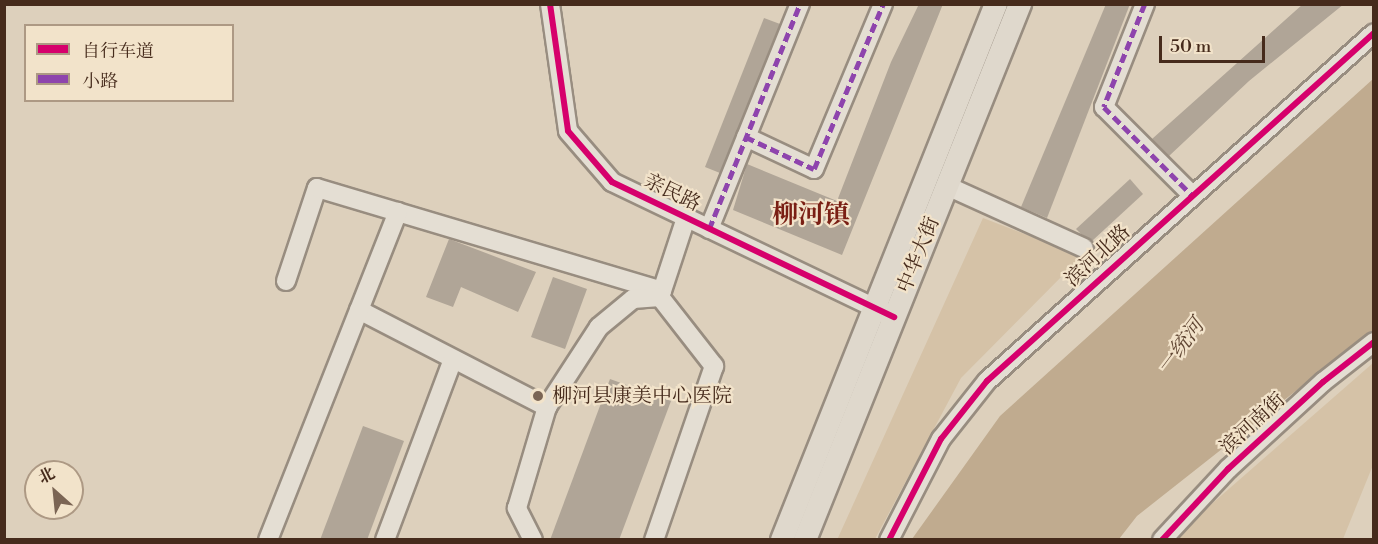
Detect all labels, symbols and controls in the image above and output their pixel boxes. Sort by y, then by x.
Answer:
legend [24,24,234,102]
scale bar [1162,24,1268,62]
text: 50 m [1170,35,1211,58]
text: 自行车道 [82,40,154,63]
text: 小路 [82,70,118,93]
street label: 亲民路 [640,169,704,217]
district label: 柳河镇 [772,200,850,232]
street label: 中华大街 [893,213,945,297]
street label: 滨河北路 [1061,220,1135,292]
water label: 一统河 [1152,314,1210,380]
place label: 柳河县康美中心医院 [552,384,732,408]
marker: 柳河县康美中心医院 [529,387,547,405]
street label: 滨河南街 [1216,388,1290,460]
north arrow [24,460,84,520]
text: 北 [35,463,58,488]

